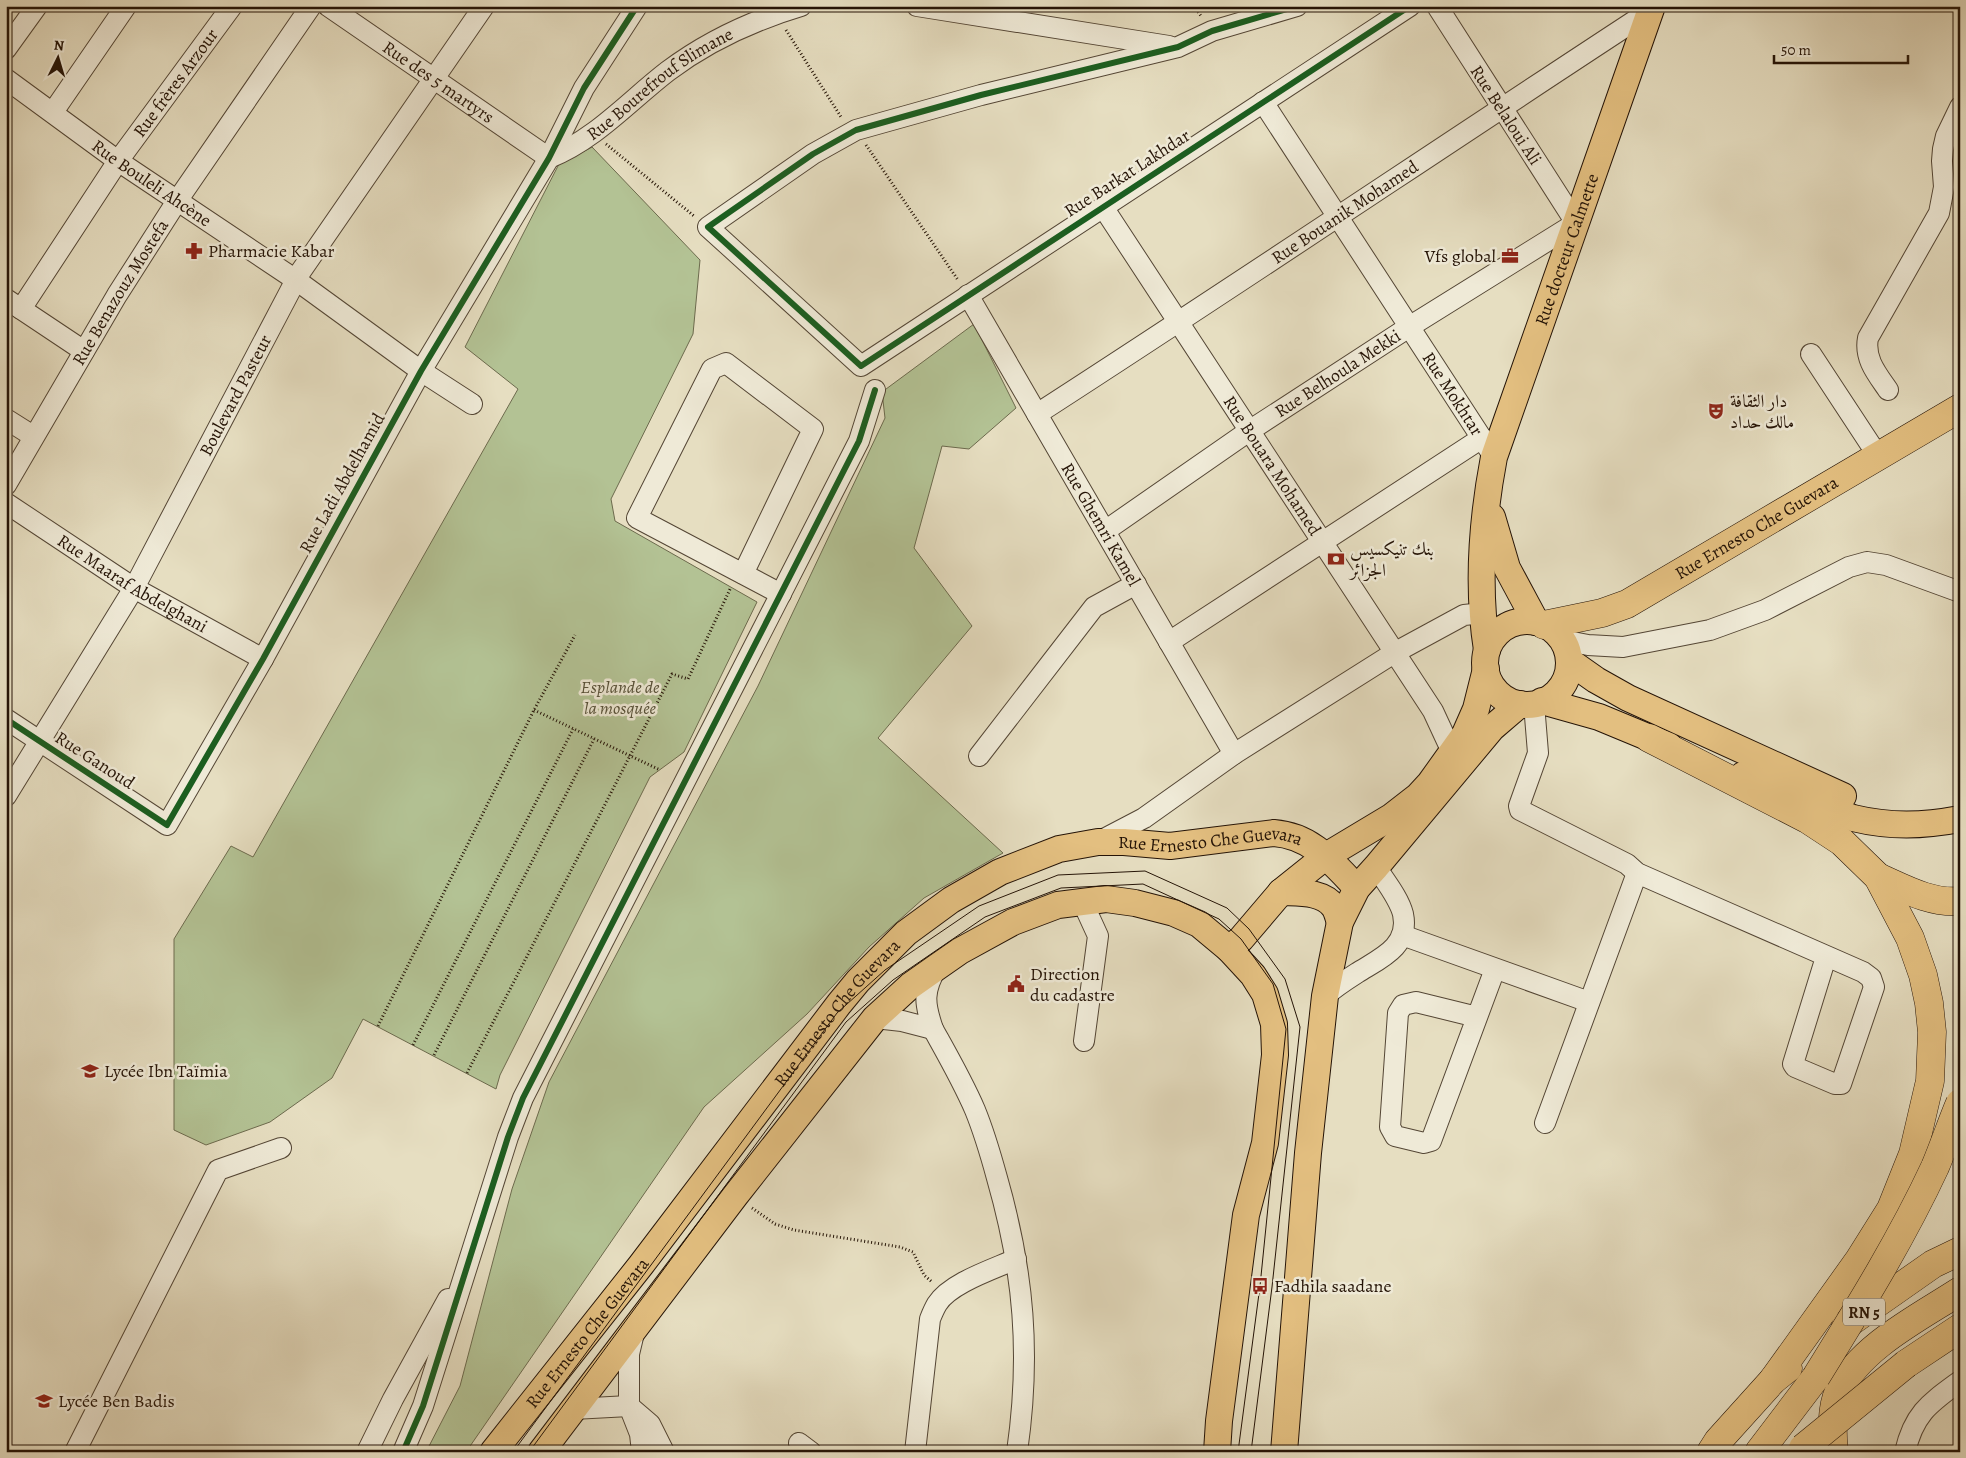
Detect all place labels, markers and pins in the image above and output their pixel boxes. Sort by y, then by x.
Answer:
place label: Pharmacie Kabar [208,239,335,263]
pharmacy icon: Pharmacie Kabar [184,241,204,261]
place label: Vfs global [1424,244,1497,268]
office icon: Vfs global [1500,246,1520,266]
place label: دار الثقافة مالك حداد [1730,389,1794,434]
theatre icon: دار الثقافة مالك حداد [1706,401,1726,421]
place label: بنك تنيكسيس الجزائر [1348,537,1434,582]
bank icon: بنك تنيكسيس الجزائر [1326,549,1346,569]
place label: Direction du cadastre [1030,962,1115,1007]
public building icon: Direction du cadastre [1006,974,1026,994]
place label: Lycée Ibn Taïmia [104,1059,228,1083]
school or university icon: Lycée Ibn Taïmia [80,1061,100,1081]
place label: Fadhila saadane [1274,1274,1392,1298]
bus stop icon: Fadhila saadane [1250,1276,1270,1296]
place label: Lycée Ben Badis [58,1389,175,1413]
school or university icon: Lycée Ben Badis [34,1391,54,1411]

